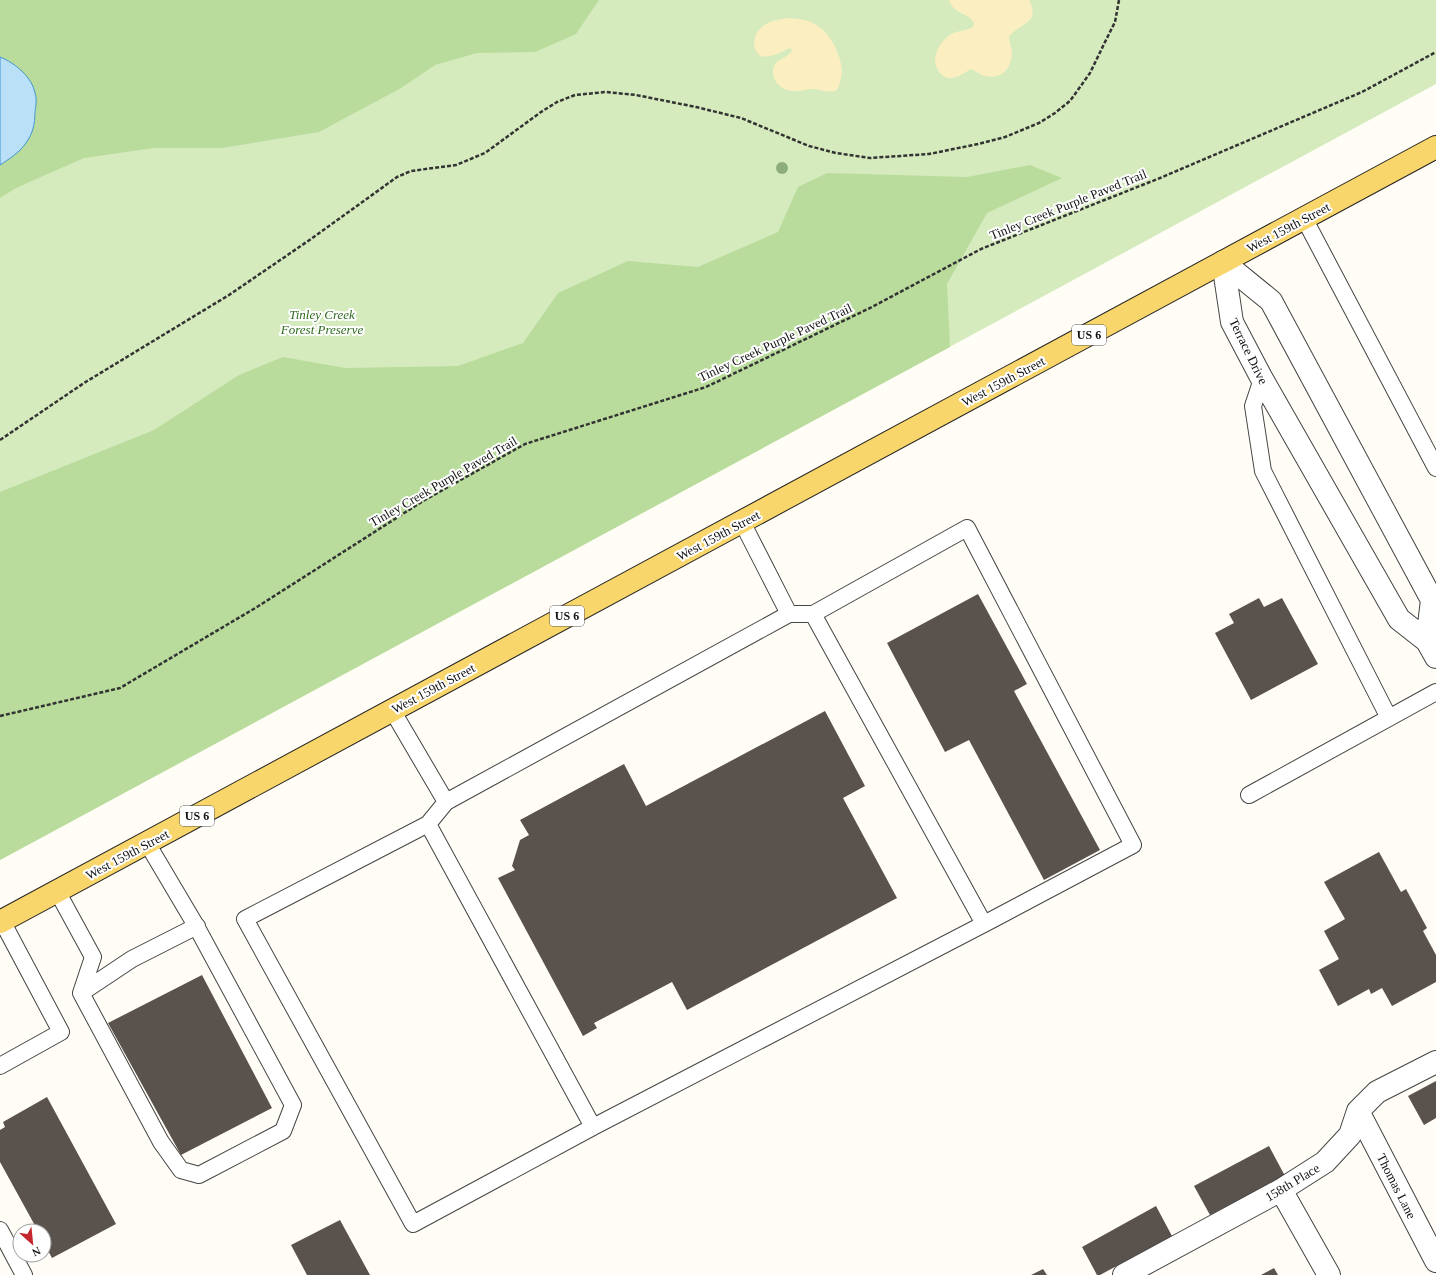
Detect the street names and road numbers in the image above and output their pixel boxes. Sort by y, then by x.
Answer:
street label: Tinley Creek Purple Paved Trail [988,166,1149,243]
street label: West 159th Street [1244,199,1333,256]
street label: Tinley Creek Purple Paved Trail [696,300,855,385]
street label: Terrace Drive [1226,316,1271,387]
road number: US 6 [1072,325,1106,345]
street label: West 159th Street [959,353,1048,410]
street label: Tinley Creek Purple Paved Trail [367,433,520,530]
street label: West 159th Street [674,507,763,564]
road number: US 6 [550,606,584,626]
street label: West 159th Street [389,660,478,717]
road number: US 6 [180,806,214,826]
street label: West 159th Street [83,826,172,883]
street label: Thomas Lane [1374,1151,1419,1222]
street label: 158th Place [1262,1160,1322,1205]

